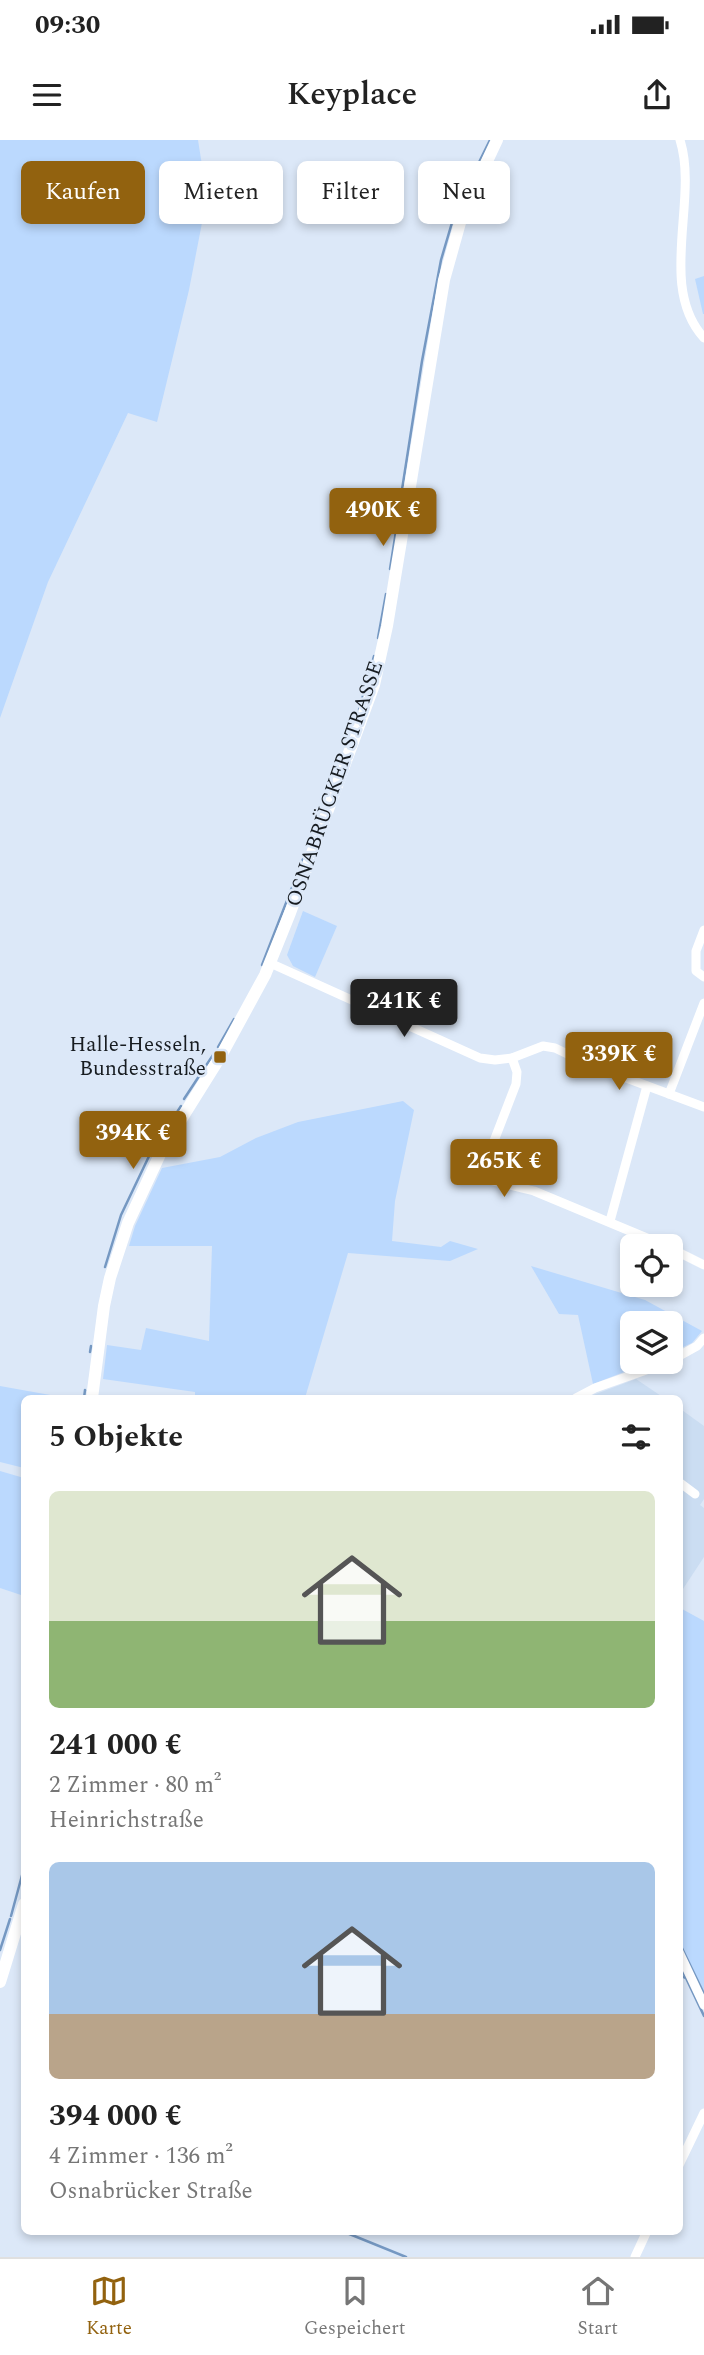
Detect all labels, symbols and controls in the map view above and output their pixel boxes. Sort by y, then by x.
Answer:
text: 09:30 [35,5,100,45]
text: Keyplace [287,70,417,119]
icon: menu [28,76,66,114]
icon: share [638,76,676,114]
chip: Kaufen [21,161,145,224]
chip: Mieten [159,161,283,224]
chip: Filter [297,161,404,224]
chip: Neu [418,161,510,224]
pin: 490K € [326,488,440,548]
text: 490K € [345,493,421,528]
street label: OSNABRÜCKER STRASSE [278,657,392,911]
pin: 241K € [347,979,461,1039]
text: 241K € [366,984,442,1019]
place label: Halle-Hesseln, Bundesstraße [69,1029,206,1085]
pin: 339K € [562,1032,676,1092]
text: 339K € [581,1037,657,1072]
marker: Halle-Hesseln, Bundesstraße [212,1049,228,1065]
pin: 394K € [76,1112,190,1171]
text: 394K € [95,1116,171,1151]
pin: 265K € [447,1140,561,1199]
text: 265K € [466,1144,542,1179]
map controls [620,1234,683,1374]
button: locate [620,1234,683,1297]
button: layers [620,1311,683,1374]
text: 5 Objekte [49,1414,183,1460]
icon: filters [617,1418,655,1456]
icon: home [289,1537,415,1663]
text: 241 000 € [49,1722,182,1768]
text: 2 Zimmer · 80 m² [49,1768,221,1803]
text: Heinrichstraße [49,1803,204,1838]
icon: home [289,1908,415,2034]
text: 394 000 € [49,2093,182,2139]
text: 4 Zimmer · 136 m² [49,2139,233,2174]
text: Osnabrücker Straße [49,2174,253,2209]
tab: Karte [86,2272,132,2343]
tab: Gespeichert [304,2272,406,2343]
tab: Start [577,2272,618,2343]

